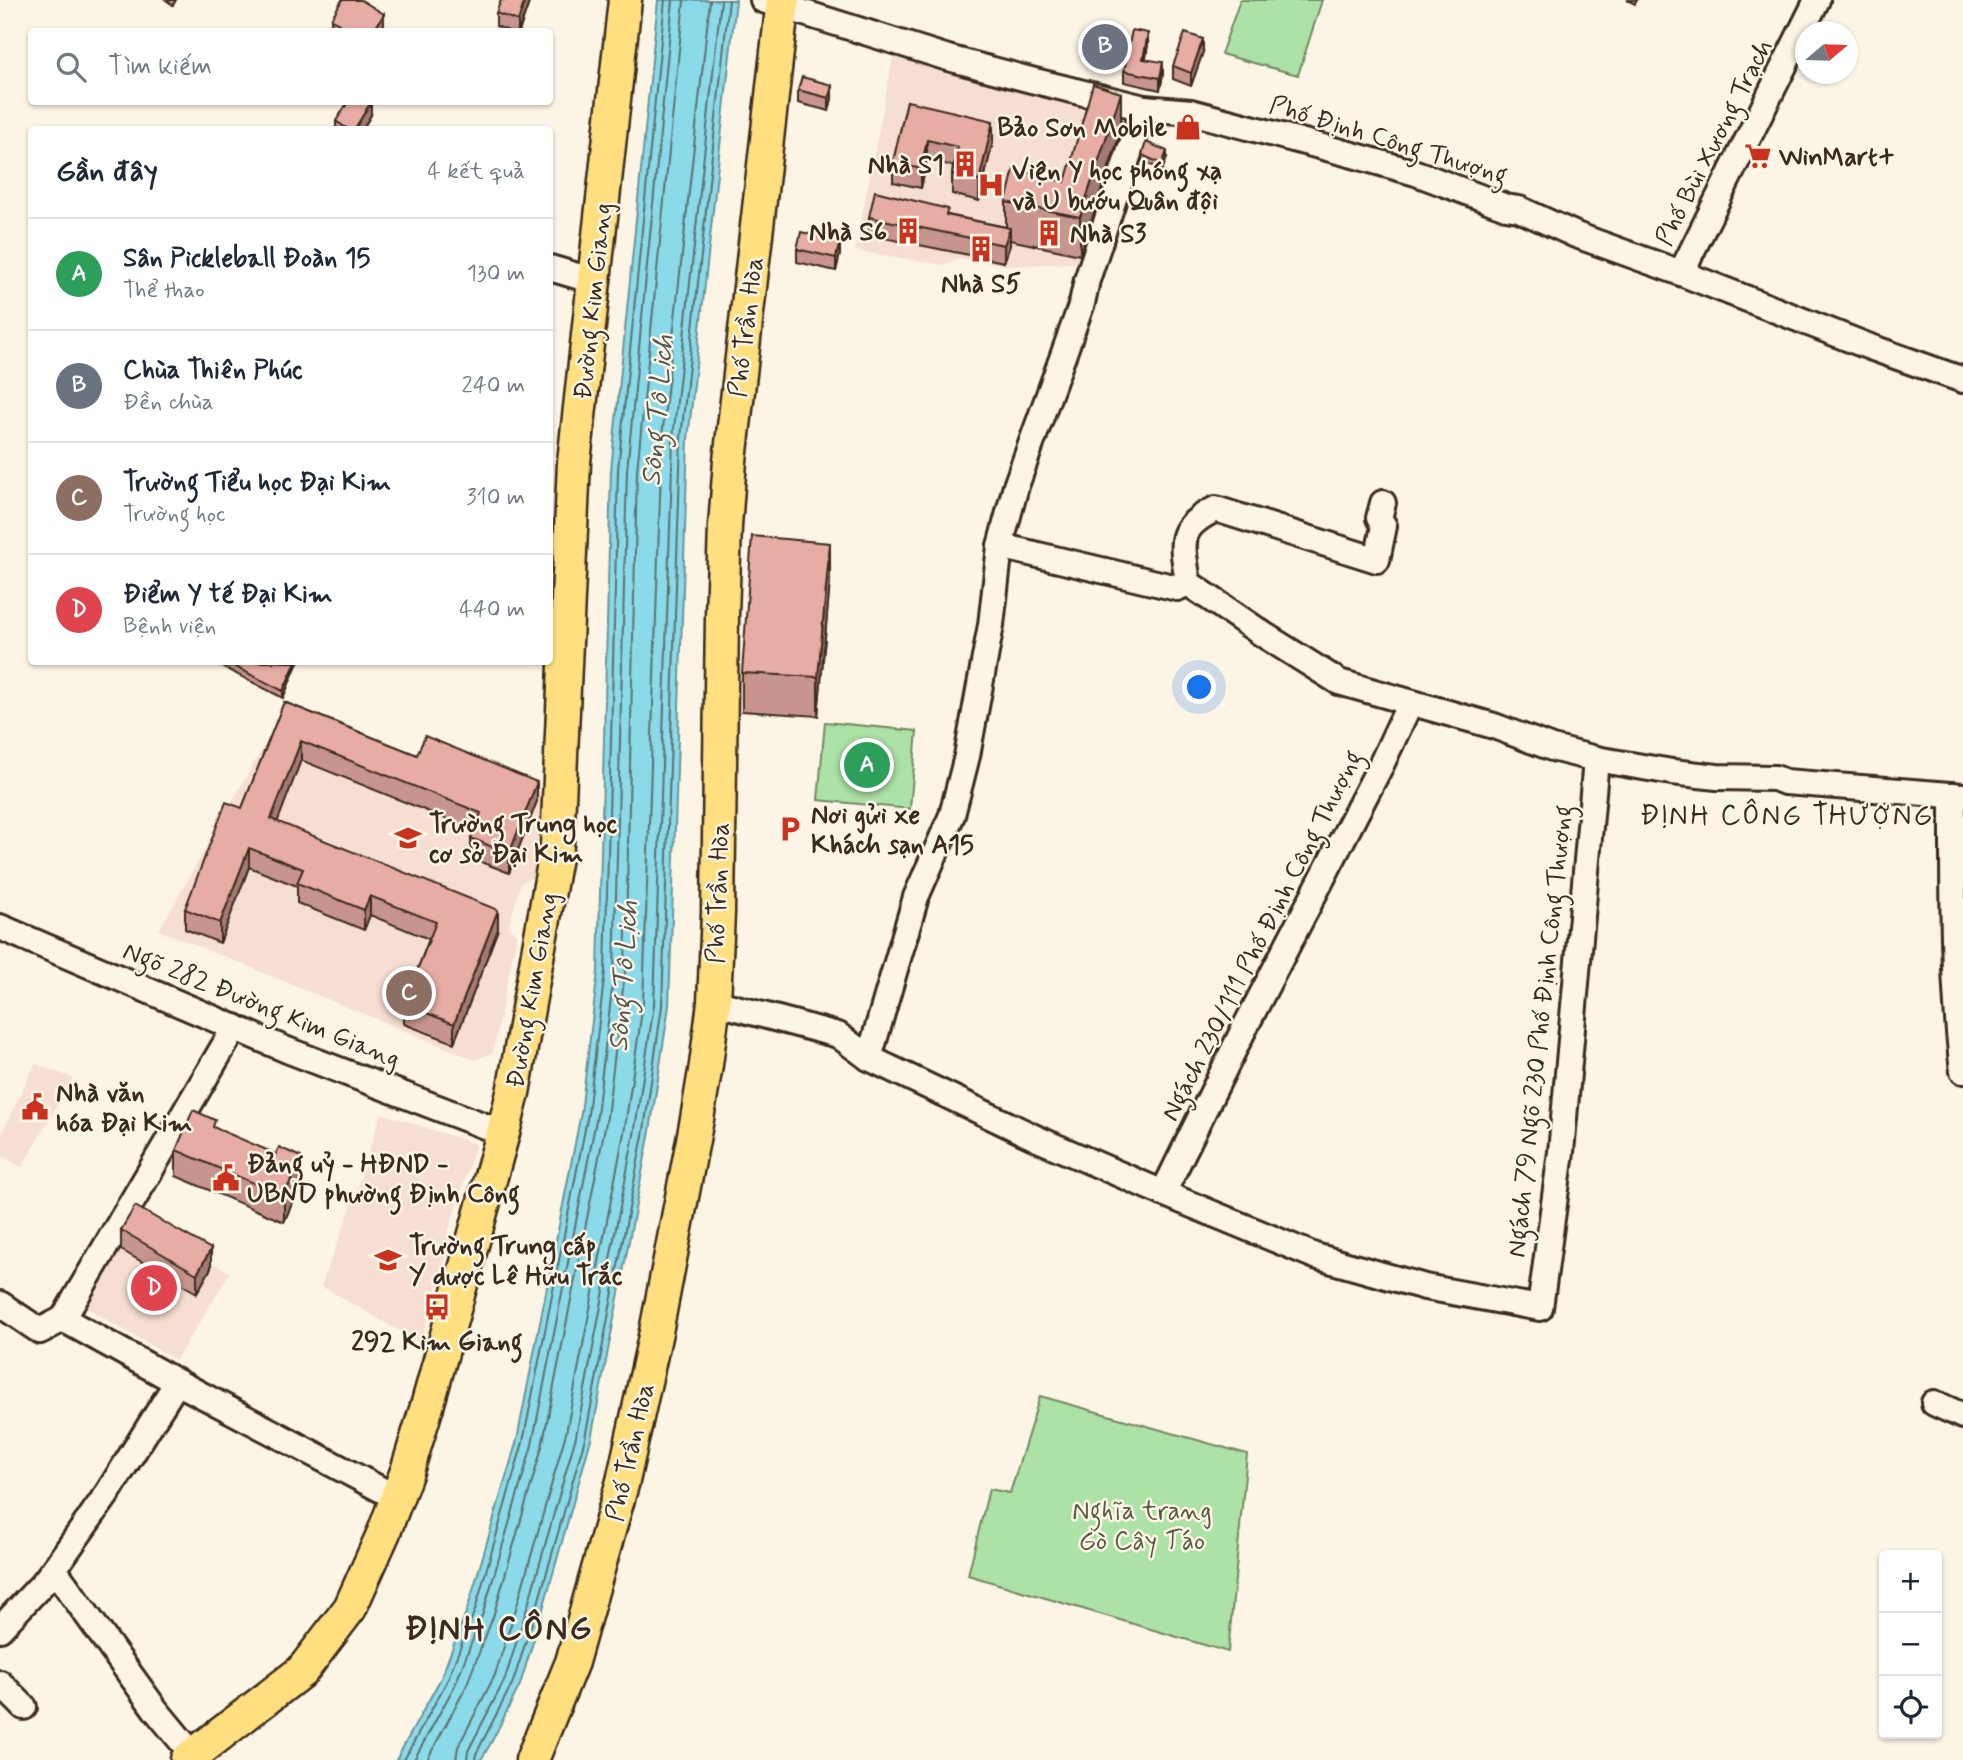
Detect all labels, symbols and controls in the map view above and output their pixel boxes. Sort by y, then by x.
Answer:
pin: B [1082,21,1128,73]
north arrow [1795,21,1858,84]
search box [28,28,553,105]
street label: Phố Bùi Xương Trạch [1648,34,1784,253]
icon: search [52,48,90,86]
text: Tìm kiếm [108,50,212,84]
street label: Phố Định Công Thượng [1264,88,1512,196]
place label: Bảo Sơn Mobile [997,112,1167,146]
shop icon: Bảo Sơn Mobile [1173,112,1203,142]
supermarket icon: WinMart+ [1743,141,1773,171]
place label: WinMart+ [1778,141,1895,175]
place label: Nhà S1 [868,149,944,183]
building icon: Nhà S1 [950,149,980,179]
text: Gần đây [56,152,158,191]
place label: Viện Y học phóng xạ và U bướu Quân đội [1012,155,1222,219]
text: 4 kết quả [428,157,525,187]
hospital icon: Viện Y học phóng xạ và U bướu Quân đội [976,170,1006,200]
street label: Đường Kim Giang [567,201,624,402]
place label: Nhà S6 [809,216,887,250]
building icon: Nhà S6 [893,216,923,246]
building icon: Nhà S3 [1034,218,1064,248]
place label: Nhà S3 [1070,218,1147,252]
building icon: Nhà S5 [966,234,996,264]
text: Sân Pickleball Đoàn 15 [123,242,370,276]
street label: Phố Trần Hòa [722,255,772,399]
text: A [71,259,87,289]
text: 130 m [467,259,525,289]
place label: Nhà S5 [941,268,1021,302]
text: Thể thao [123,276,205,306]
water label: Sông Tô Lịch [633,333,687,488]
text: Chùa Thiên Phúc [123,354,303,388]
text: B [72,371,86,401]
text: 240 m [461,371,525,401]
text: Đền chùa [123,388,213,418]
text: Trường Tiểu học Đại Kim [123,466,391,500]
text: C [71,483,87,513]
text: 310 m [466,483,525,513]
text: Trường học [123,500,225,530]
text: Điểm Y tế Đại Kim [123,578,333,612]
text: D [71,595,87,625]
text: 440 m [459,595,525,625]
text: Bệnh viện [123,612,216,642]
your location [1182,670,1216,704]
pin: A [844,739,890,791]
street label: Ngách 230/111 Phố Định Công Thượng [1154,744,1374,1129]
district label: ĐỊNH CÔNG THƯỢNG [1640,798,1934,835]
place label: Nơi gửi xe Khách sạn A15 [811,799,974,863]
street label: Ngách 79 Ngõ 230 Phố Định Công Thượng [1500,803,1585,1260]
place label: Trường Trung học cơ sở Đại Kim [429,808,618,872]
parking icon: Nơi gửi xe Khách sạn A15 [775,814,805,844]
street label: Phố Trần Hòa [700,822,738,964]
school or university icon: Trường Trung học cơ sở Đại Kim [393,823,423,853]
street label: Đường Kim Giang [499,890,570,1091]
water label: Sông Tô Lịch [601,899,651,1053]
street label: Ngõ 282 Đường Kim Giang [116,935,405,1080]
pin: C [386,967,432,1019]
place label: Nhà văn hóa Đại Kim [56,1077,192,1141]
public building icon: Nhà văn hóa Đại Kim [20,1092,50,1122]
place label: Đảng uỷ - HĐND - UBND phường Định Công [247,1148,520,1215]
public building icon: Đảng uỷ - HĐND - UBND phường Định Công [211,1163,241,1193]
place label: Trường Trung cấp Y dược Lê Hữu Trắc [409,1230,623,1294]
school or university icon: Trường Trung cấp Y dược Lê Hữu Trắc [373,1245,403,1275]
pin: D [131,1262,177,1314]
bus stop icon: 292 Kim Giang [422,1292,452,1322]
place label: 292 Kim Giang [351,1326,523,1363]
street label: Phố Trần Hòa [598,1380,663,1525]
park label: Nghĩa trang Gò Cây Táo [1072,1495,1212,1559]
map controls [1879,1550,1942,1739]
button: + [1879,1550,1942,1613]
district label: ĐỊNH CÔNG [405,1608,593,1652]
button: − [1879,1613,1942,1676]
button: locate [1879,1676,1942,1739]

